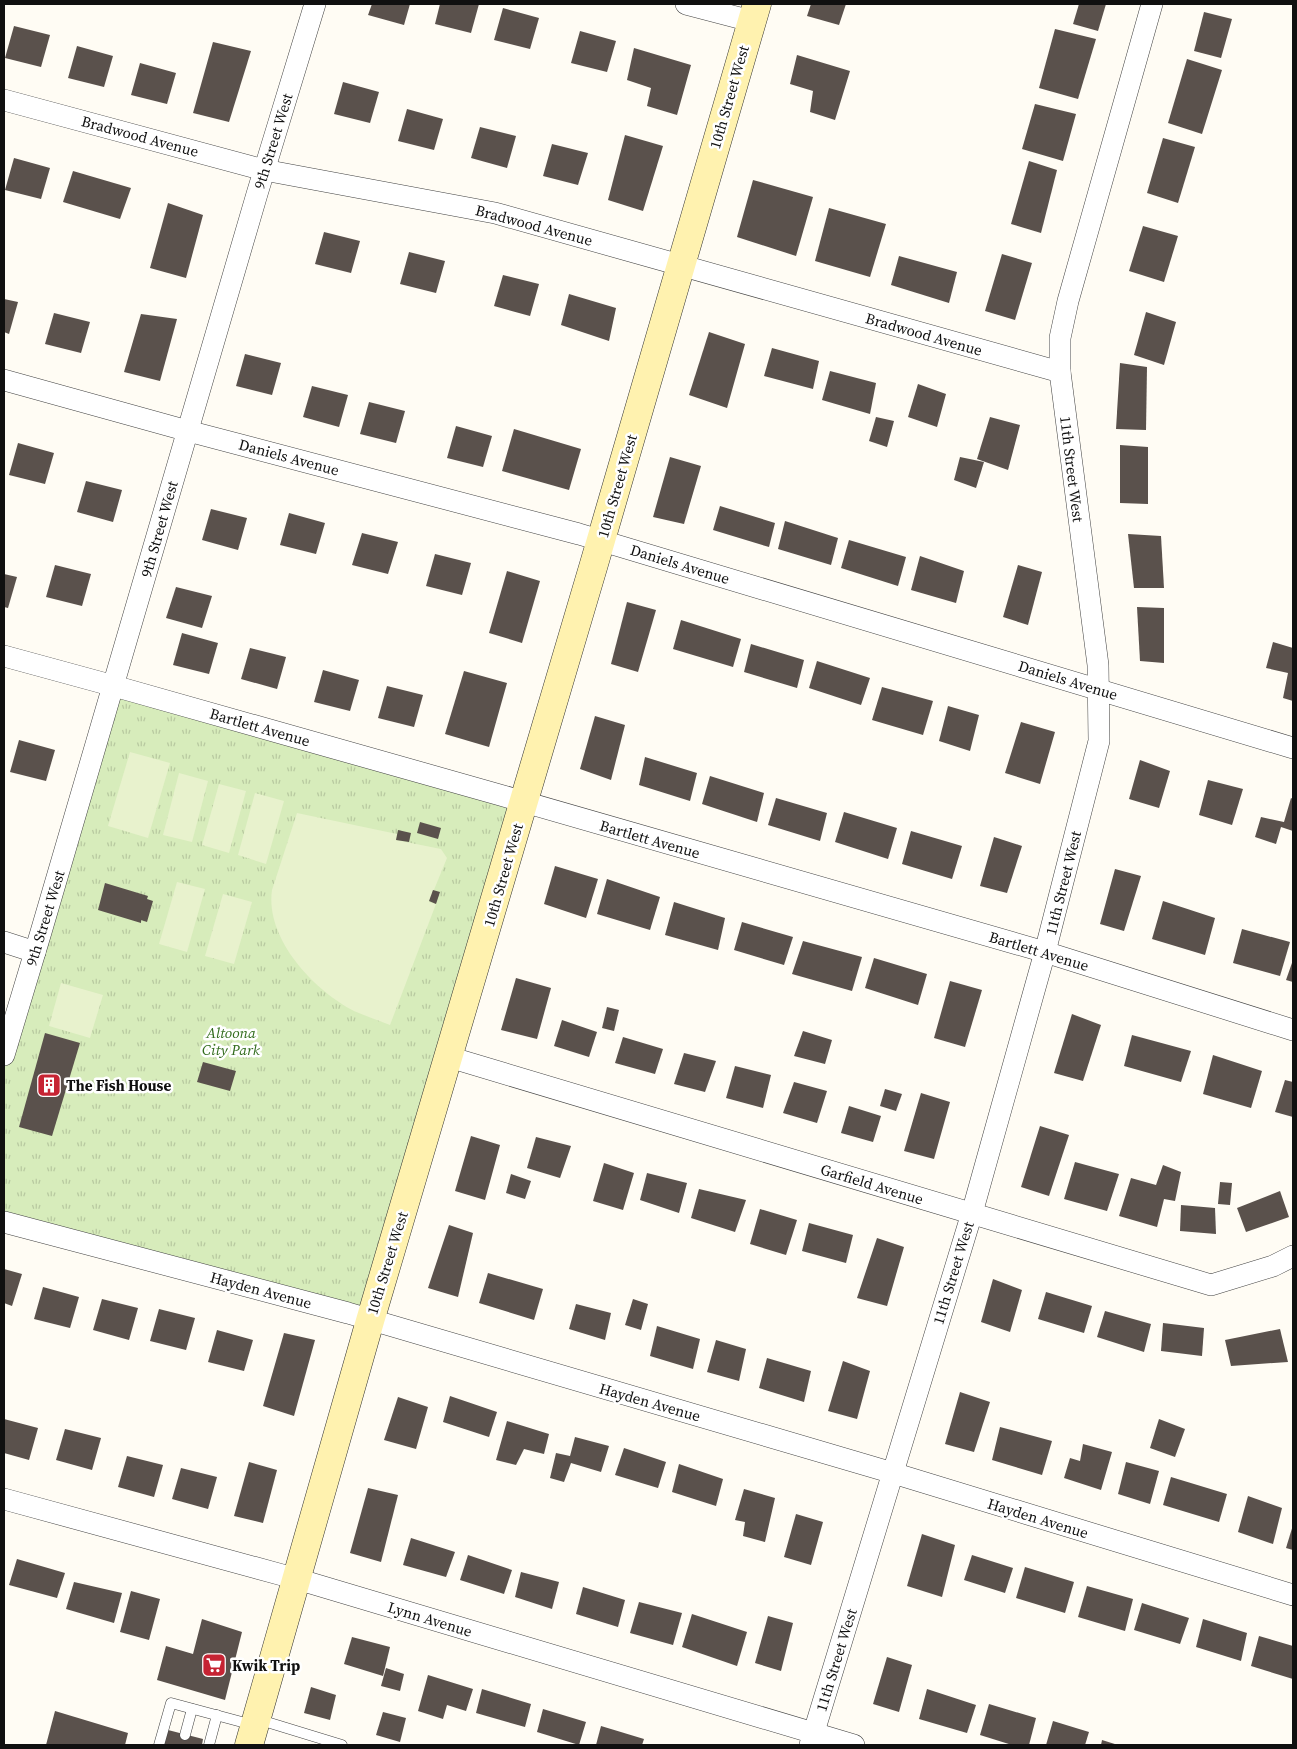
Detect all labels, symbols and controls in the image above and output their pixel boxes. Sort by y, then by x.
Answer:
street label: 10th Street West [704,43,754,151]
street label: 9th Street West [248,90,298,191]
street label: Bradwood Avenue [79,110,201,162]
street label: Bradwood Avenue [473,199,595,251]
street label: Bradwood Avenue [863,307,985,361]
street label: 11th Street West [1055,415,1089,523]
street label: 10th Street West [592,432,642,540]
street label: Daniels Avenue [237,434,342,481]
street label: 9th Street West [135,478,183,580]
street label: Daniels Avenue [628,539,733,589]
street label: Daniels Avenue [1016,655,1121,705]
street label: Bartlett Avenue [207,703,313,751]
street label: Bartlett Avenue [597,815,703,863]
street label: 10th Street West [478,821,528,929]
street label: 11th Street West [1040,829,1086,937]
street label: 9th Street West [20,867,70,968]
street label: Bartlett Avenue [987,926,1092,976]
park label: Altoona City Park [202,1022,261,1060]
building icon: The Fish House [36,1072,62,1098]
place label: The Fish House [66,1075,171,1096]
street label: Garfield Avenue [818,1158,926,1210]
street label: 10th Street West [361,1209,413,1317]
street label: 11th Street West [927,1219,979,1327]
street label: Hayden Avenue [208,1266,314,1314]
street label: Hayden Avenue [597,1378,703,1427]
street label: Hayden Avenue [985,1493,1091,1543]
street label: Lynn Avenue [385,1596,475,1642]
street label: 11th Street West [810,1606,862,1714]
supermarket icon: Kwik Trip [201,1652,227,1678]
place label: Kwik Trip [232,1655,300,1676]

